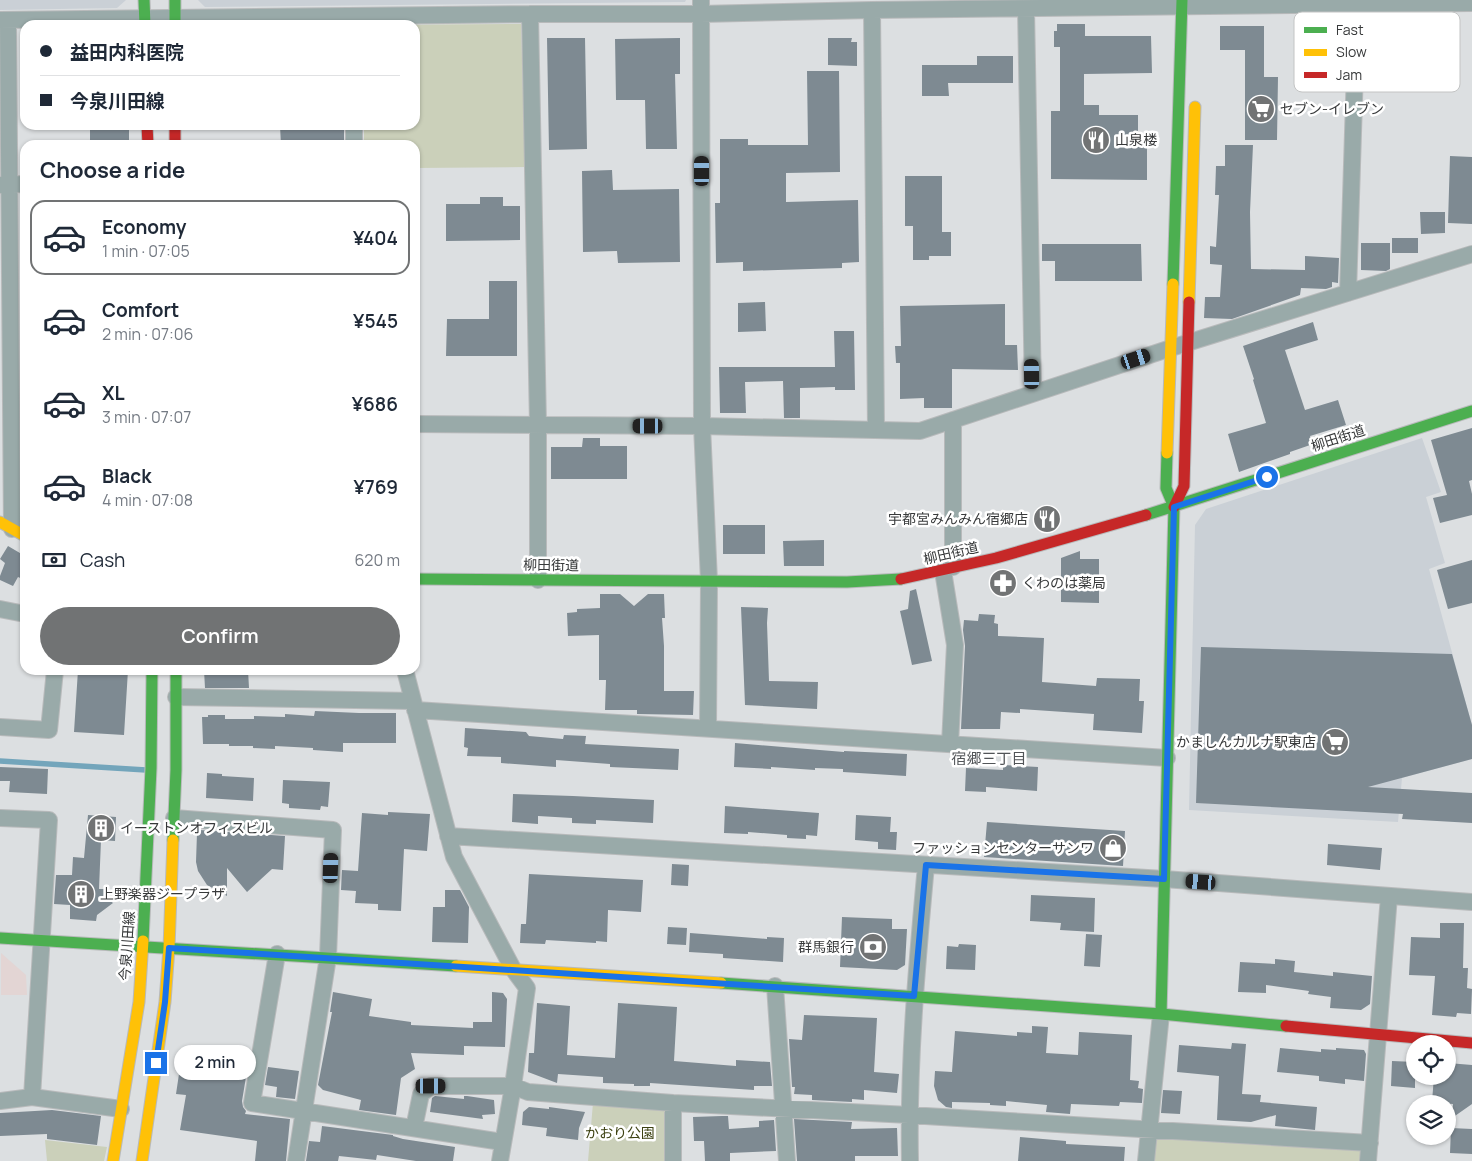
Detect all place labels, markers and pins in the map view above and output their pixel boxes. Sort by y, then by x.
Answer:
supermarket icon: セブン-イレブン [1246,94,1276,124]
place label: セブン-イレブン [1280,99,1384,118]
restaurant icon: 山泉楼 [1081,125,1111,155]
place label: 山泉楼 [1115,130,1158,149]
restaurant icon: 宇都宮みんみん宿郷店 [1032,504,1062,534]
place label: 宇都宮みんみん宿郷店 [888,509,1028,528]
pharmacy icon: くわのは薬局 [988,568,1018,598]
place label: くわのは薬局 [1022,573,1106,592]
supermarket icon: かましんカルナ駅東店 [1320,727,1350,757]
place label: かましんカルナ駅東店 [1176,732,1316,751]
building icon: イーストンオフィスビル [86,813,116,843]
place label: イーストンオフィスビル [120,818,273,837]
shop icon: ファッションセンターサンワ [1098,833,1128,863]
place label: ファッションセンターサンワ [912,838,1094,857]
building icon: 上野楽器ジープラザ [66,879,96,909]
place label: 上野楽器ジープラザ [100,884,225,903]
bank icon: 群馬銀行 [858,932,888,962]
place label: 群馬銀行 [798,937,854,956]

